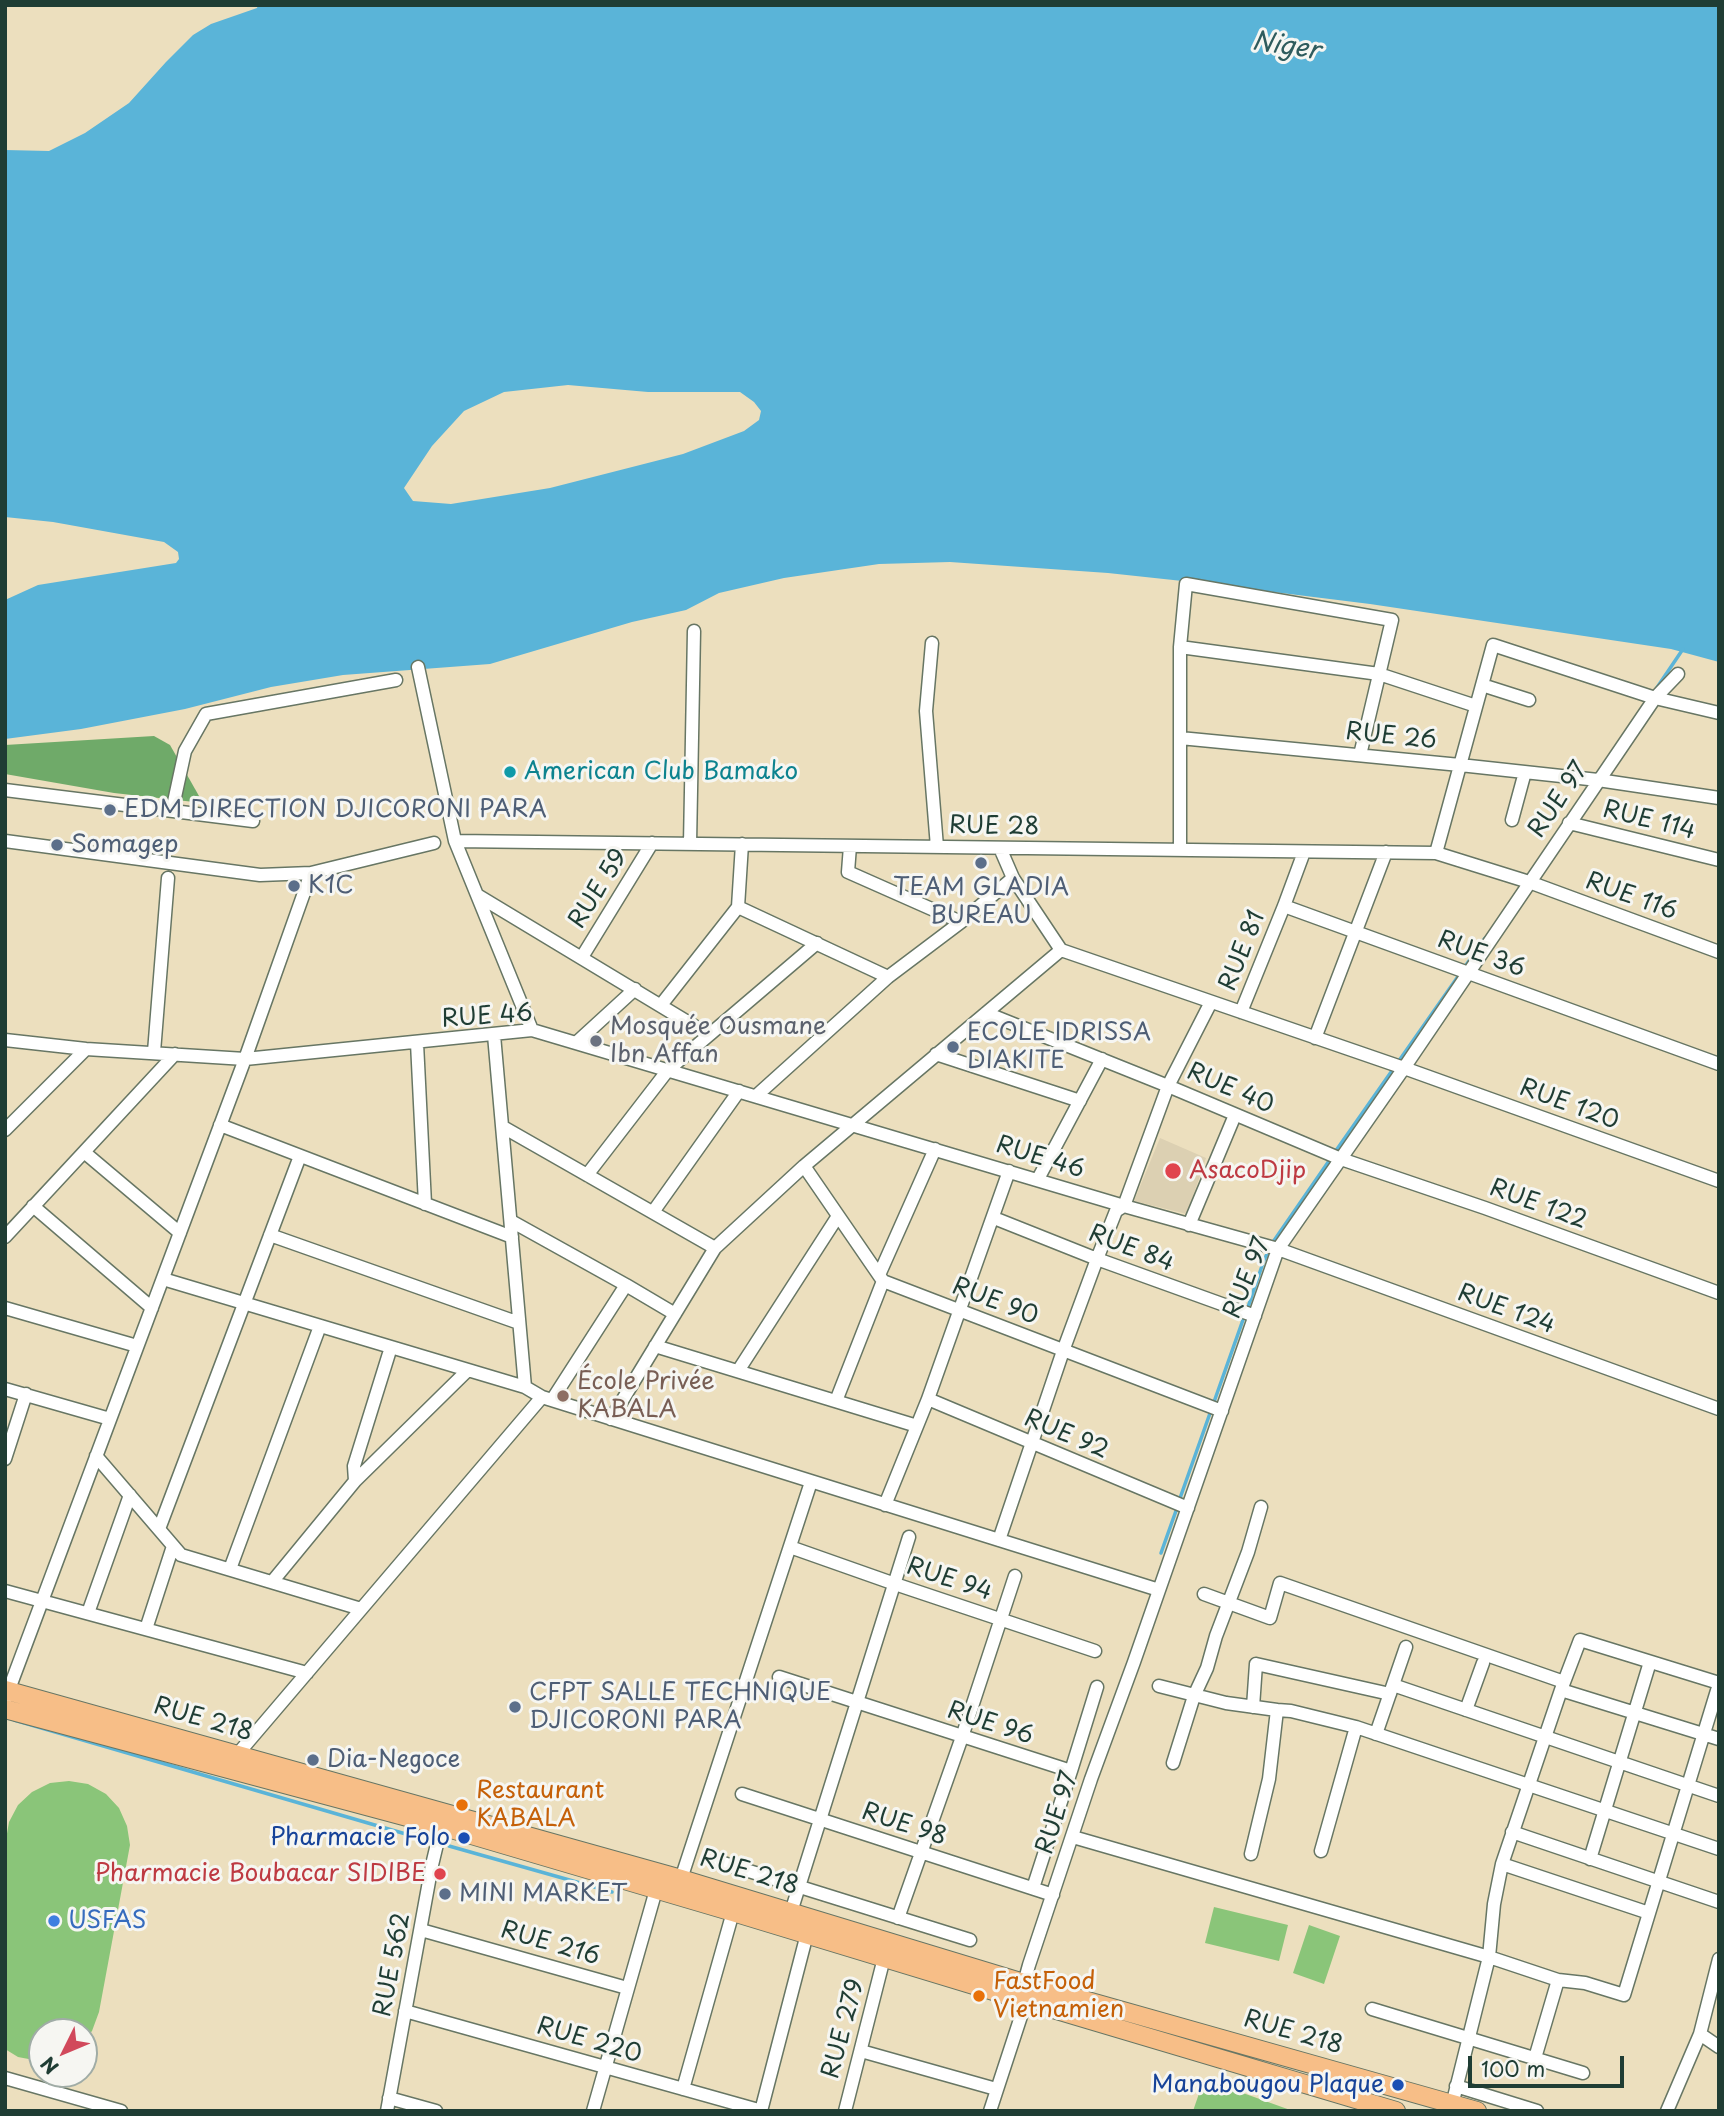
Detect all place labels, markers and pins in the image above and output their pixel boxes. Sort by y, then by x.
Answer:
place label: American Club Bamako [524,758,798,786]
marker: American Club Bamako [502,764,518,780]
place label: EDM DIRECTION DJICORONI PARA [124,796,547,824]
marker: EDM DIRECTION DJICORONI PARA [102,802,118,818]
place label: Somagep [71,831,178,859]
marker: Somagep [49,837,65,853]
marker: TEAM GLADIA BUREAU [973,855,989,871]
place label: K1C [308,872,354,900]
place label: TEAM GLADIA BUREAU [893,874,1069,930]
marker: K1C [286,878,302,894]
place label: Mosquée Ousmane Ibn Affan [610,1013,826,1069]
place label: ECOLE IDRISSA DIAKITE [967,1019,1151,1075]
marker: Mosquée Ousmane Ibn Affan [588,1033,604,1049]
marker: ECOLE IDRISSA DIAKITE [945,1039,961,1055]
place label: AsacoDjip [1189,1157,1306,1185]
marker: AsacoDjip [1163,1161,1183,1181]
place label: École Privée KABALA [577,1368,715,1424]
marker: École Privée KABALA [555,1388,571,1404]
place label: CFPT SALLE TECHNIQUE DJICORONI PARA [529,1679,831,1735]
marker: CFPT SALLE TECHNIQUE DJICORONI PARA [507,1699,523,1715]
place label: Dia-Negoce [327,1746,460,1774]
marker: Dia-Negoce [305,1752,321,1768]
place label: Restaurant KABALA [476,1777,604,1833]
marker: Restaurant KABALA [454,1797,470,1813]
place label: Pharmacie Folo [270,1824,450,1852]
marker: Pharmacie Folo [456,1830,472,1846]
place label: Pharmacie Boubacar SIDIBE [95,1860,426,1888]
marker: Pharmacie Boubacar SIDIBE [432,1866,448,1882]
place label: MINI MARKET [459,1880,627,1908]
marker: MINI MARKET [437,1886,453,1902]
place label: USFAS [68,1907,147,1935]
marker: USFAS [46,1913,62,1929]
place label: FastFood Vietnamien [993,1968,1124,2024]
marker: FastFood Vietnamien [971,1988,987,2004]
place label: Manabougou Plaque [1152,2071,1384,2099]
marker: Manabougou Plaque [1390,2077,1406,2093]

